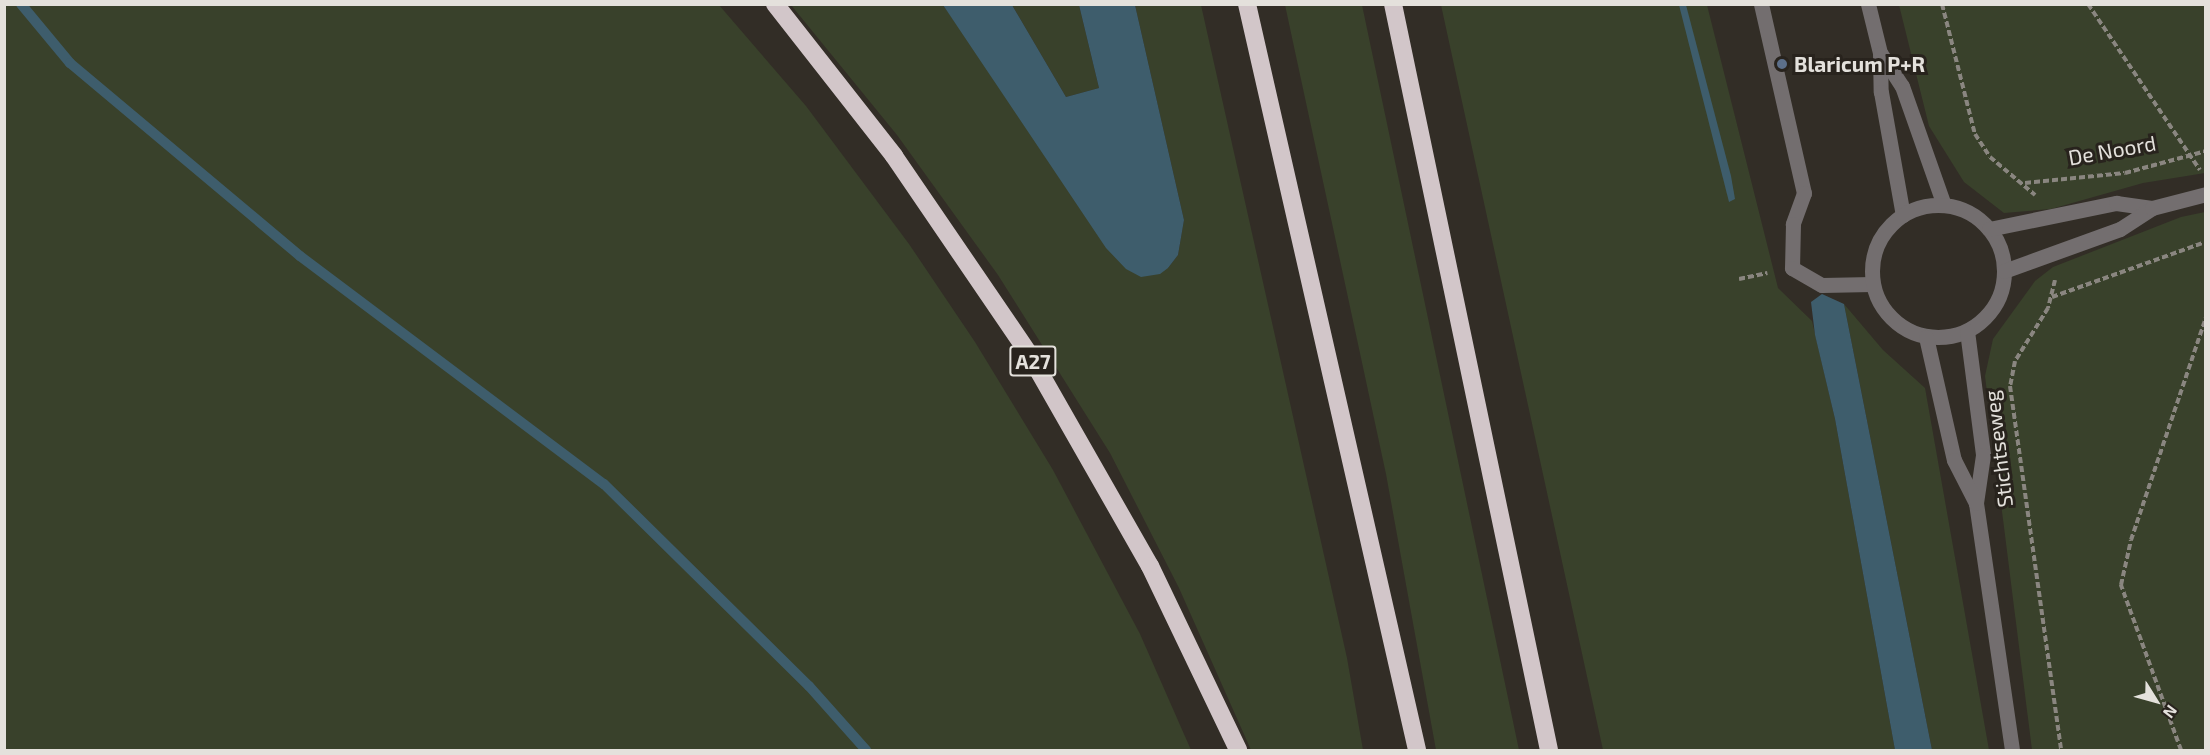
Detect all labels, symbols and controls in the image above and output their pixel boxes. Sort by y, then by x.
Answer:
place label: Blaricum P+R [1794,51,1925,77]
marker: Blaricum P+R [1775,57,1789,71]
street label: De Noord [2066,130,2158,170]
road number: A27 [1009,344,1057,378]
street label: Stichtseweg [1978,389,2018,509]
north arrow [2126,671,2186,731]
text: N [2160,702,2182,722]

